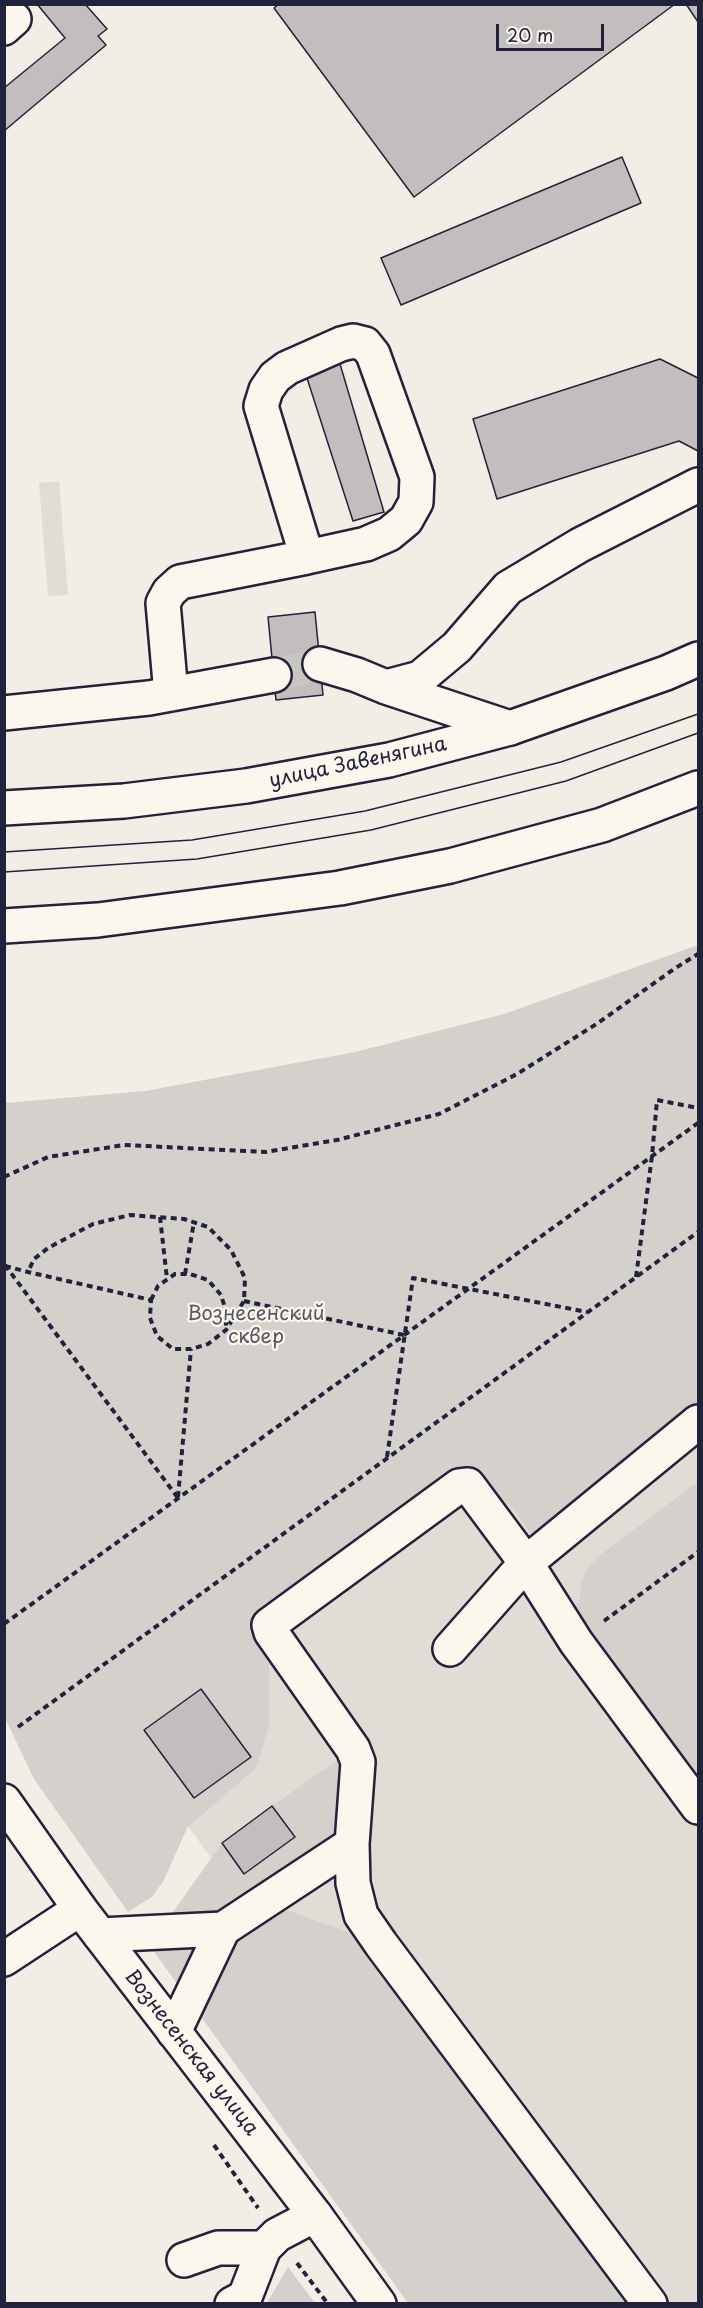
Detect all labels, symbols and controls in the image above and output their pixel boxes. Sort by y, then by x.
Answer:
scale bar [499,12,607,50]
text: 20 m [507,21,553,48]
street label: улица Завенягина [267,732,449,794]
park label: Вознесенский cквер [187,1302,325,1349]
street label: Вознесенская улица [119,1965,263,2141]

